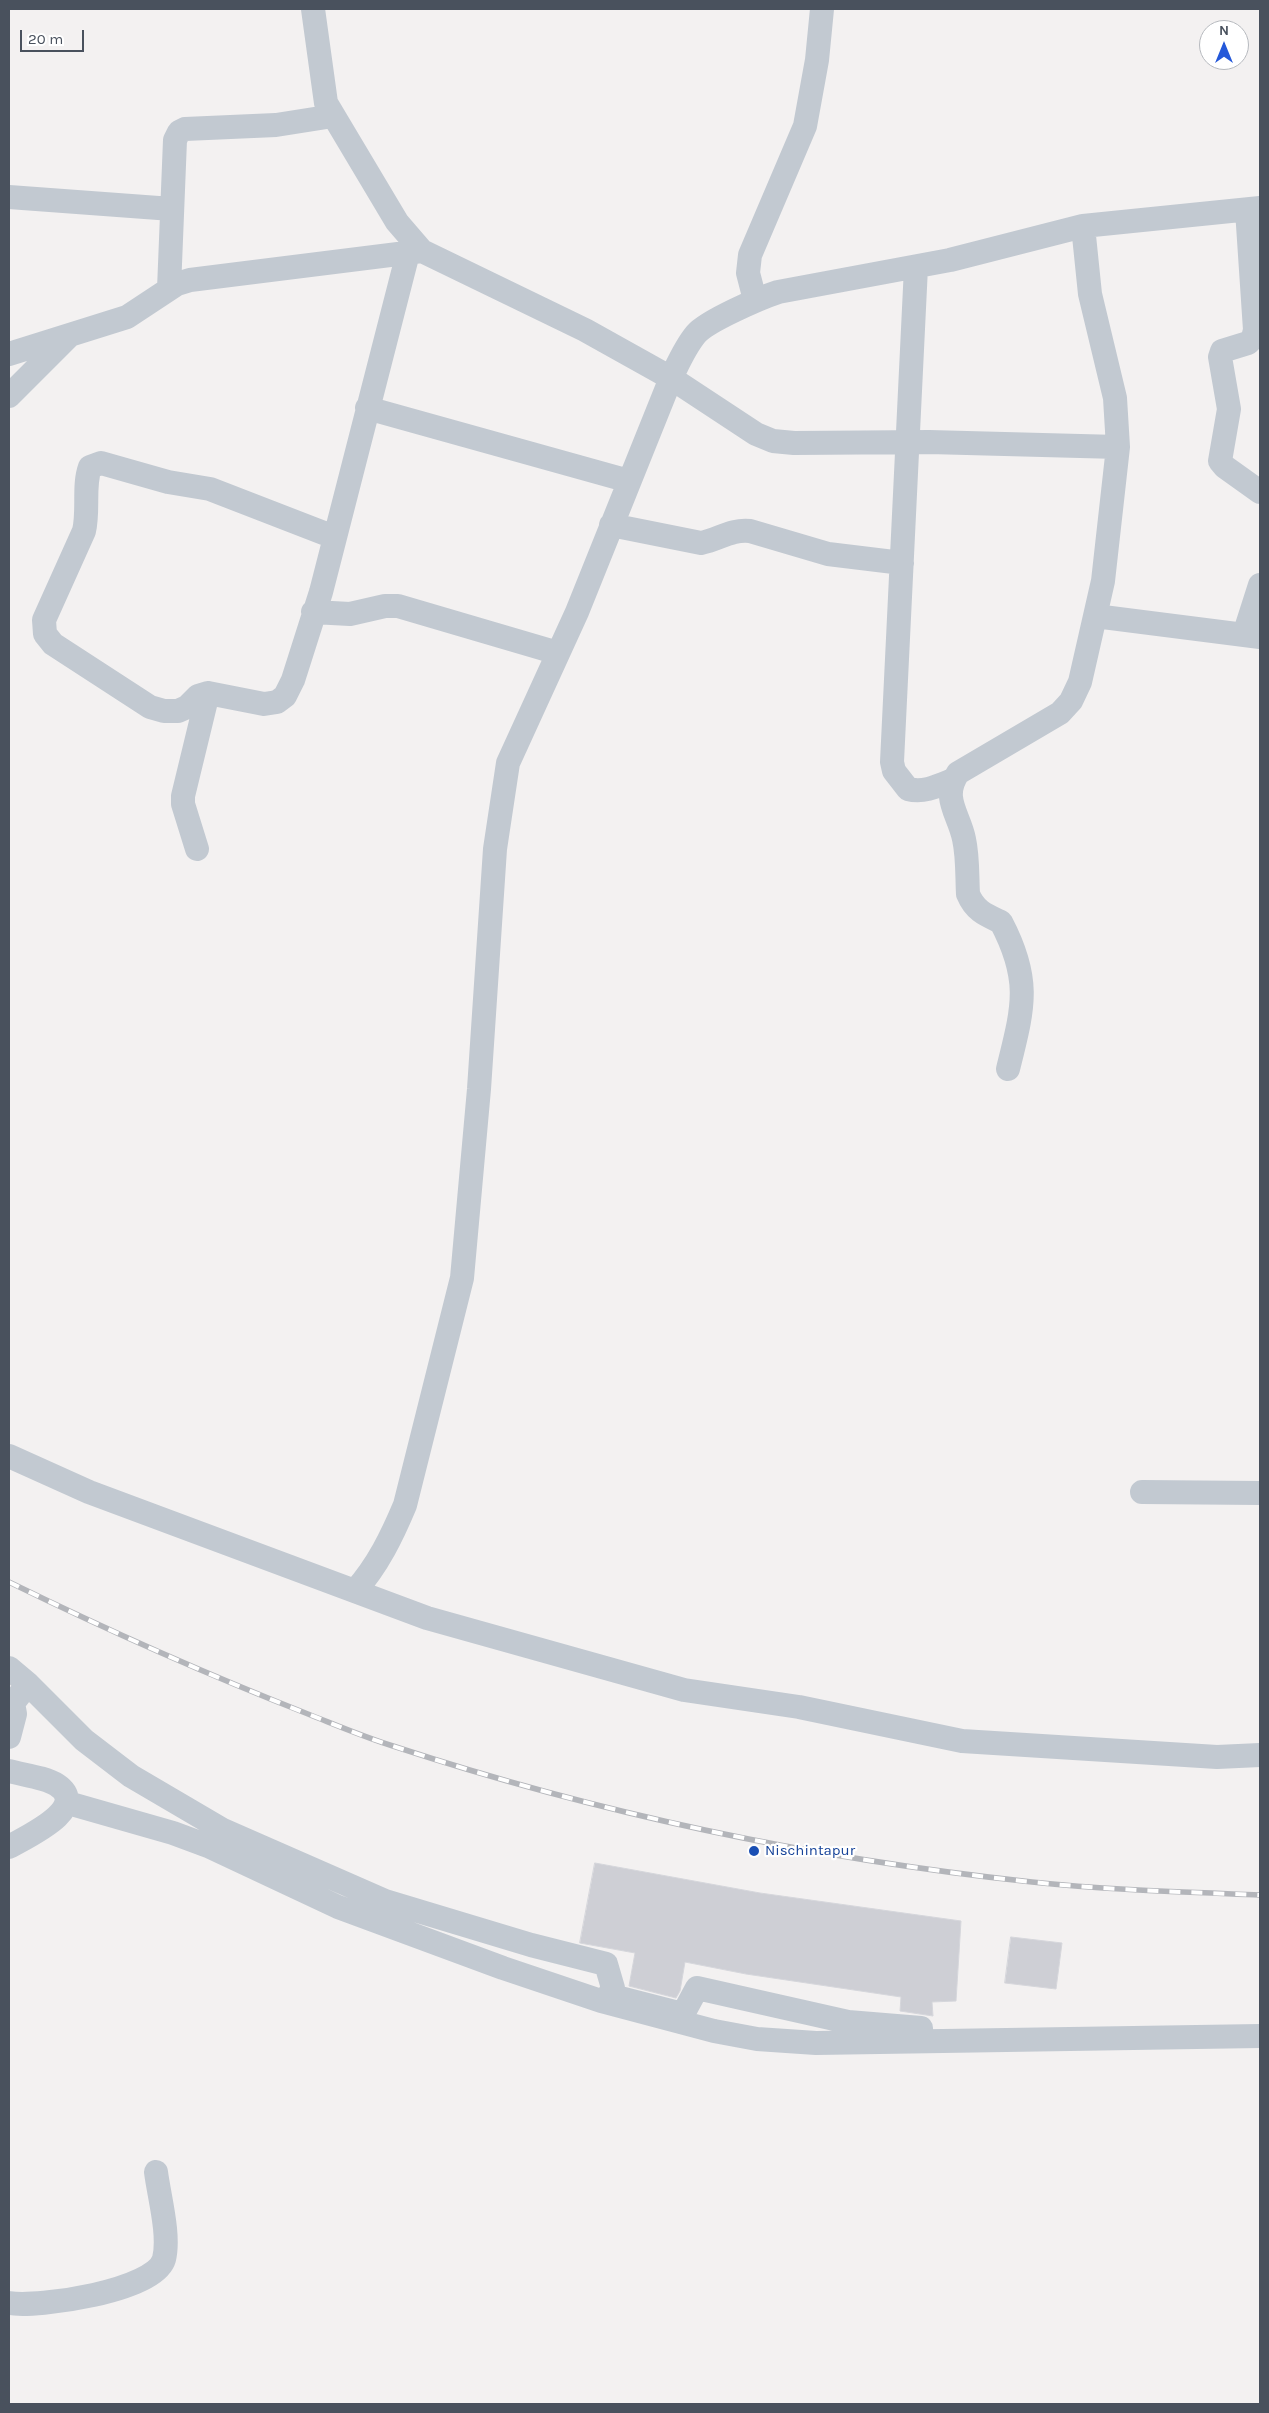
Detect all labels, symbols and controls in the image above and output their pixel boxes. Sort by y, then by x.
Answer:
scale bar [22,20,86,52]
north arrow [1199,20,1249,70]
text: N [1219,22,1229,39]
text: 20 m [28,30,63,48]
place label: Nischintapur [765,1842,855,1860]
marker: Nischintapur [747,1844,761,1858]

